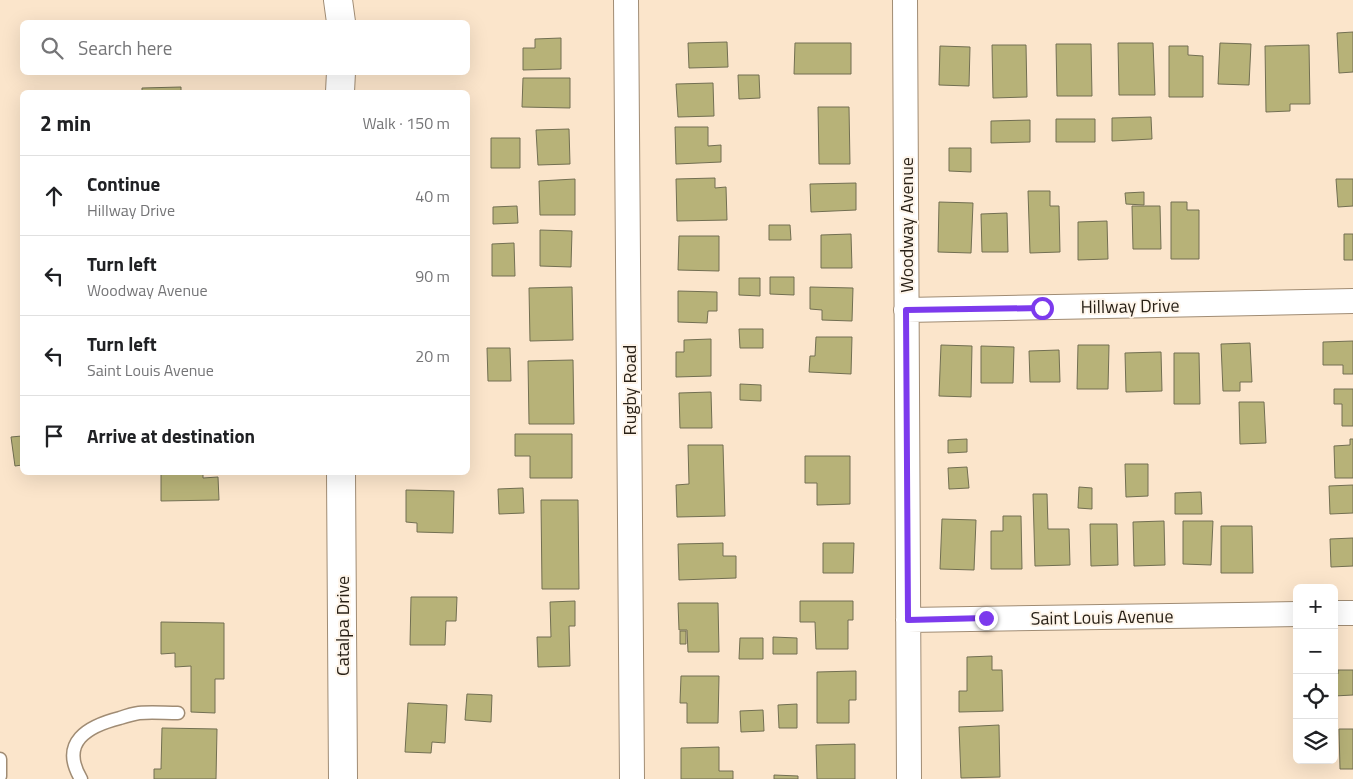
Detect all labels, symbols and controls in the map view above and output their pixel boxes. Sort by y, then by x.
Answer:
search box [20,20,470,75]
text: Search here [78,33,172,62]
icon: search [38,34,66,62]
text: 2 min [40,107,91,139]
text: Walk · 150 m [362,111,450,135]
street label: Woodway Avenue [893,157,920,293]
text: Continue [87,169,160,198]
icon: ahead [40,182,68,210]
text: 40 m [415,184,450,208]
text: Hillway Drive [87,198,175,222]
text: Turn left [87,249,157,278]
icon: left [40,262,68,290]
text: 90 m [415,264,450,288]
text: Woodway Avenue [87,278,208,302]
street label: Hillway Drive [1080,292,1180,320]
route start [1031,297,1054,320]
text: Turn left [87,329,157,358]
icon: left [40,342,68,370]
text: 20 m [415,344,450,368]
street label: Rugby Road [616,345,643,435]
text: Saint Louis Avenue [87,358,214,382]
text: Arrive at destination [87,421,255,450]
icon: arrive [40,422,68,450]
street label: Catalpa Drive [329,576,356,676]
map controls [1293,584,1338,764]
button: + [1293,584,1338,629]
street label: Saint Louis Avenue [1030,602,1174,632]
route end [975,607,998,630]
button: − [1293,629,1338,674]
button: locate [1293,674,1338,719]
button: layers [1293,719,1338,764]

